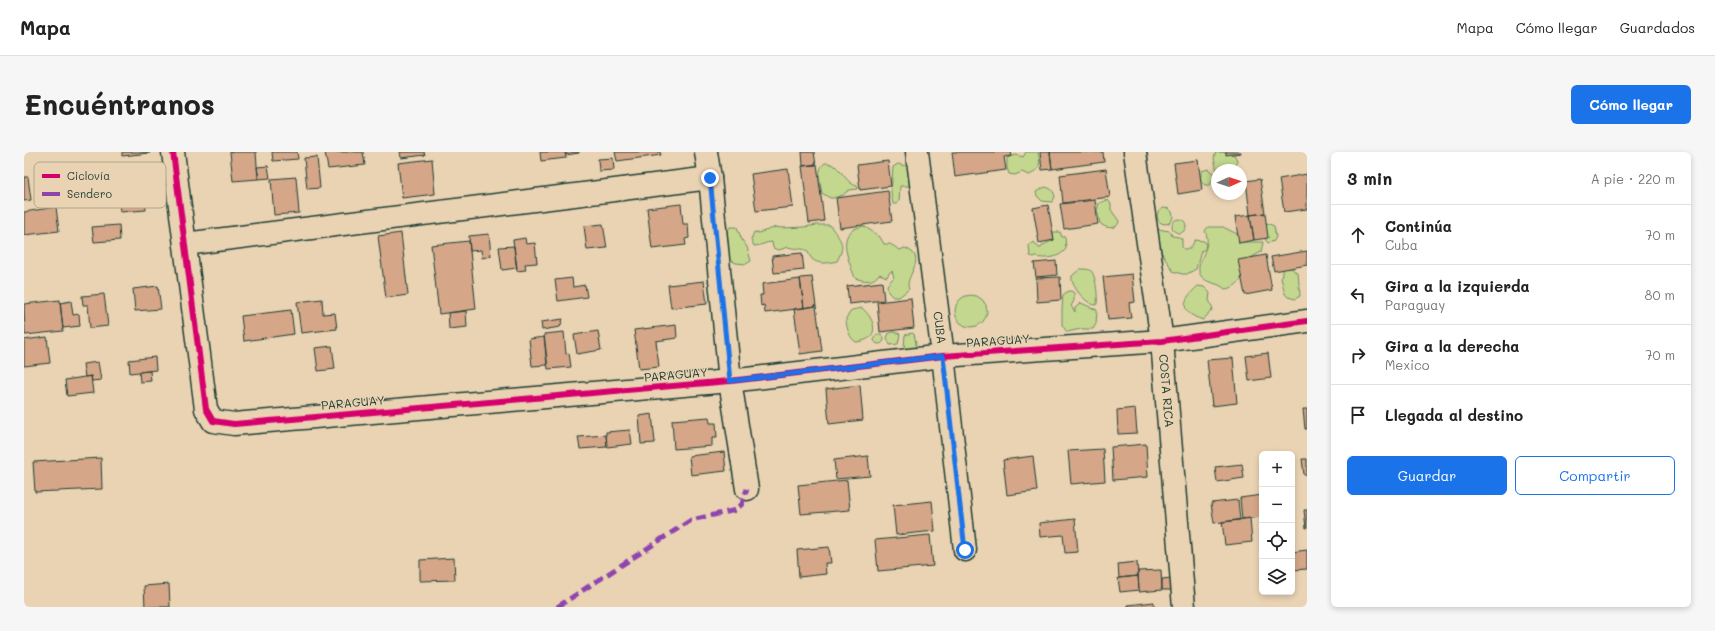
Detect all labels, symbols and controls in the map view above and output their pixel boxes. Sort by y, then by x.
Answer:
text: Mapa [20,15,71,40]
text: Mapa [1457,18,1494,37]
text: Cómo llegar [1516,18,1598,37]
text: Guardados [1620,18,1695,37]
button: Cómo llegar [1571,85,1691,124]
text: Encuéntranos [24,86,215,122]
legend [34,162,166,208]
north arrow [1211,164,1247,200]
text: 3 min [1347,167,1392,189]
text: Ciclovía [67,168,110,183]
route end [701,169,719,187]
text: A pie · 220 m [1591,170,1675,187]
text: Sendero [67,186,112,201]
text: Continúa [1385,216,1452,236]
icon: ahead [1347,224,1369,246]
text: 70 m [1645,226,1675,243]
text: Cuba [1385,236,1418,253]
text: Gira a la izquierda [1385,276,1530,296]
icon: left [1347,284,1369,306]
text: 80 m [1645,286,1675,303]
text: Paraguay [1385,296,1445,313]
street label: CUBA [930,310,950,345]
street label: PARAGUAY [966,330,1030,350]
text: Gira a la derecha [1385,336,1519,356]
icon: right [1347,344,1369,366]
text: 70 m [1645,346,1675,363]
street label: COSTA RICA [1156,354,1178,428]
text: Mexico [1385,356,1429,373]
street label: PARAGUAY [643,363,708,385]
street label: PARAGUAY [320,391,385,413]
icon: arrive [1347,404,1369,426]
text: Llegada al destino [1385,405,1523,425]
map controls [1259,451,1295,595]
button: + [1259,451,1295,487]
button: Guardar [1347,456,1507,495]
button: Compartir [1515,456,1675,495]
button: − [1259,487,1295,523]
button: locate [1259,523,1295,559]
route start [956,541,974,559]
button: layers [1259,559,1295,595]

